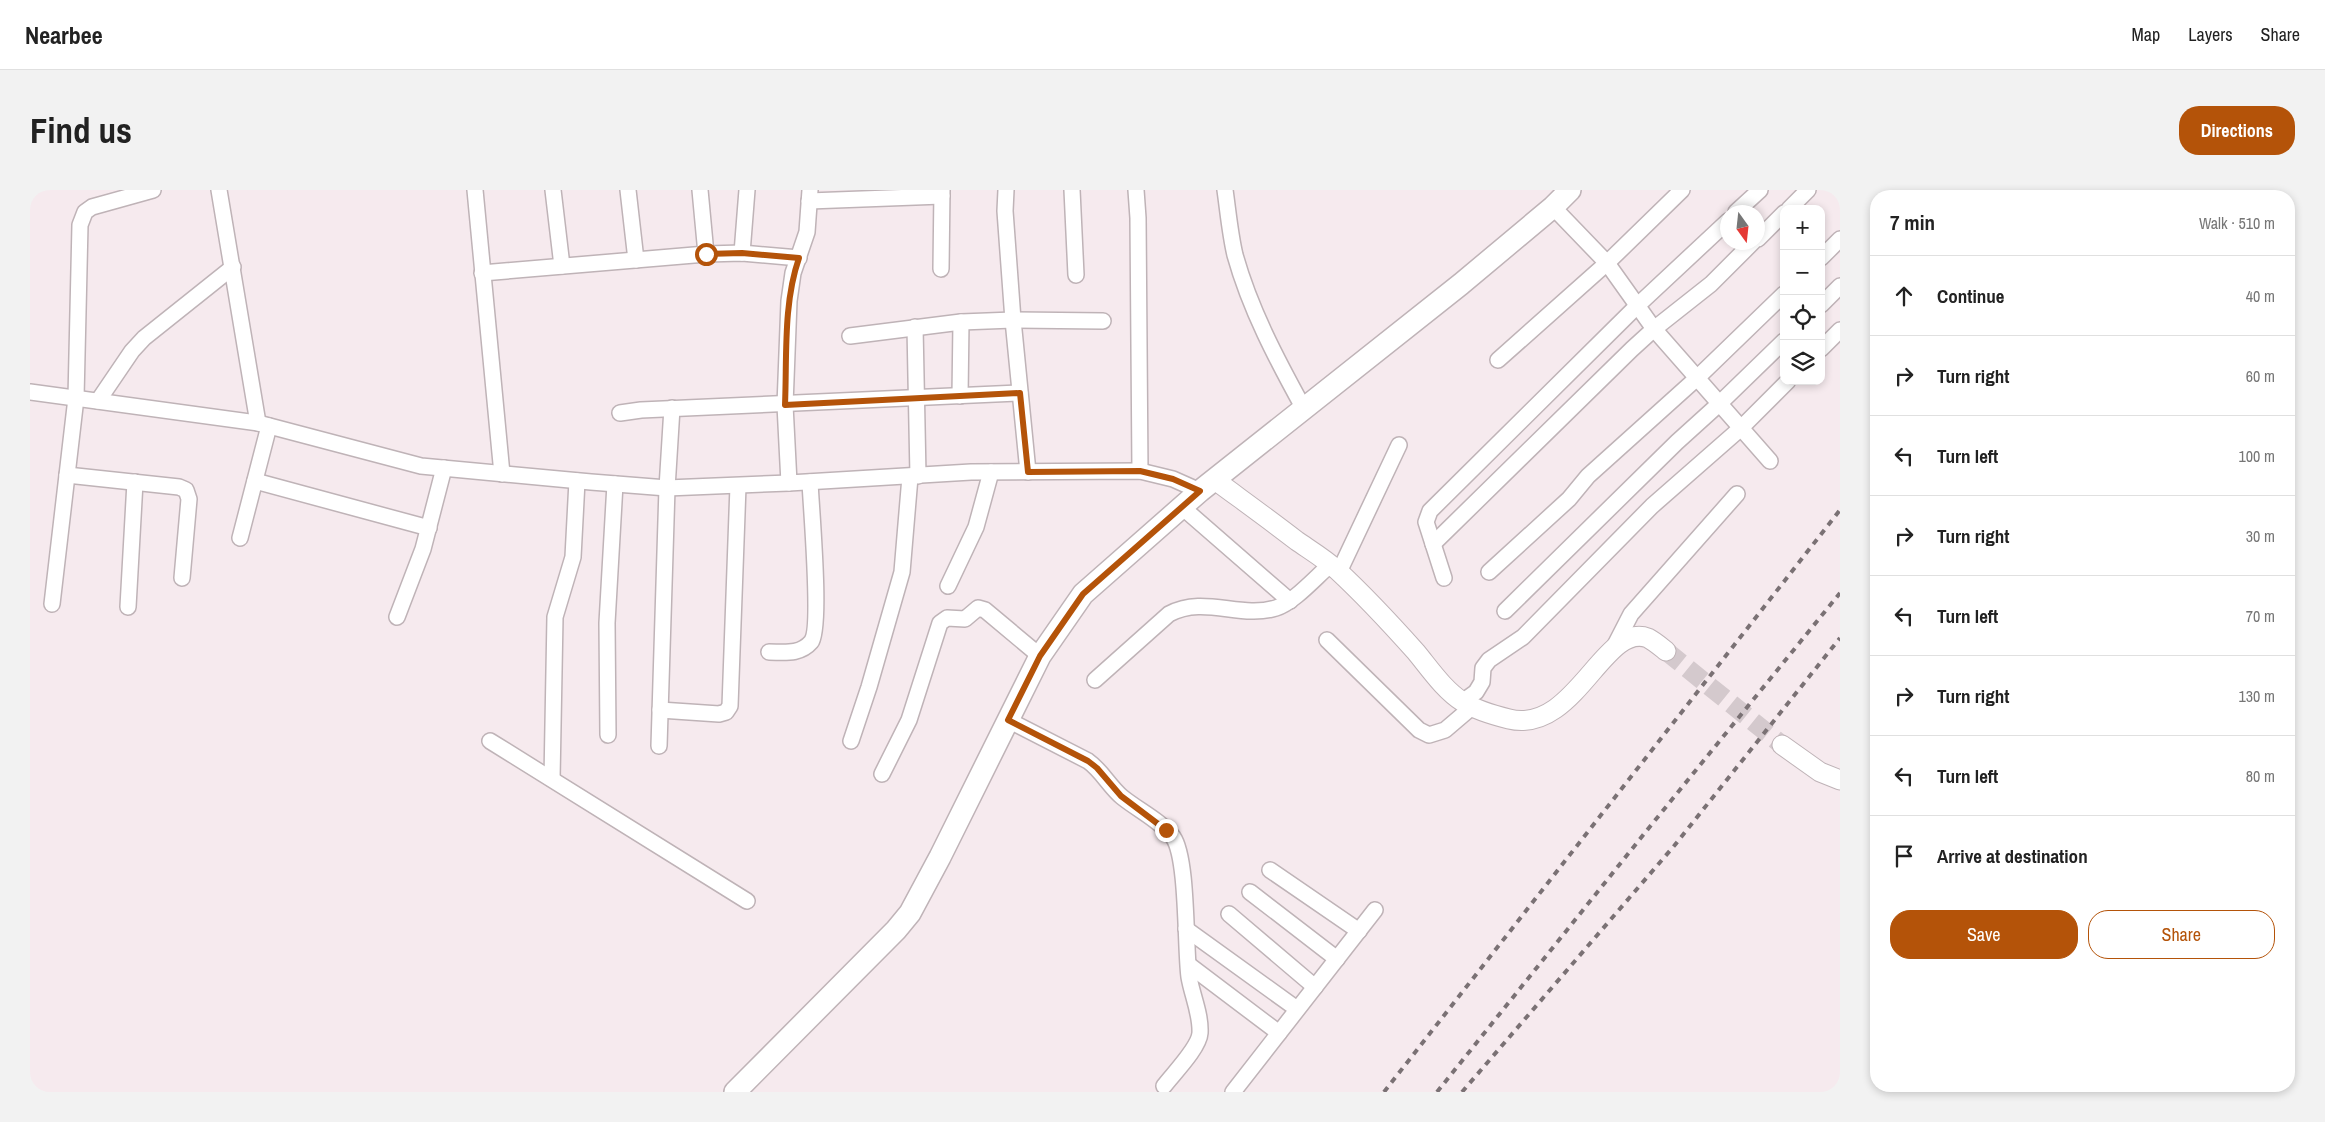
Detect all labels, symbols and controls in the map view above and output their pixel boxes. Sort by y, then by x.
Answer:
text: Nearbee [25,19,103,51]
text: Map [2132,22,2160,47]
text: Layers [2188,22,2233,47]
text: Share [2261,22,2300,47]
button: Directions [2179,106,2295,155]
text: Find us [30,107,132,154]
north arrow [1720,205,1765,250]
map controls [1780,205,1825,385]
button: + [1780,205,1825,250]
text: 7 min [1890,208,1935,237]
text: Walk · 510 m [2199,212,2275,234]
route start [695,243,718,266]
button: − [1780,250,1825,295]
icon: ahead [1890,282,1918,310]
text: Continue [1937,283,2005,309]
text: 40 m [2246,285,2275,307]
button: locate [1780,295,1825,340]
button: layers [1780,340,1825,385]
icon: right [1890,362,1918,390]
text: Turn right [1937,363,2009,389]
text: 60 m [2246,365,2275,387]
icon: left [1890,442,1918,470]
text: Turn left [1937,443,1998,469]
text: 100 m [2239,445,2275,467]
icon: right [1890,522,1918,550]
text: Turn right [1937,523,2009,549]
text: 30 m [2246,525,2275,547]
icon: left [1890,602,1918,630]
text: Turn left [1937,603,1998,629]
text: 70 m [2246,605,2275,627]
icon: right [1890,682,1918,710]
text: Turn right [1937,683,2009,709]
text: 130 m [2239,685,2275,707]
icon: left [1890,762,1918,790]
text: Turn left [1937,763,1998,789]
text: 80 m [2246,765,2275,787]
route end [1155,819,1178,842]
icon: arrive [1890,842,1918,870]
text: Arrive at destination [1937,843,2088,869]
button: Save [1890,910,2078,959]
button: Share [2088,910,2275,959]

